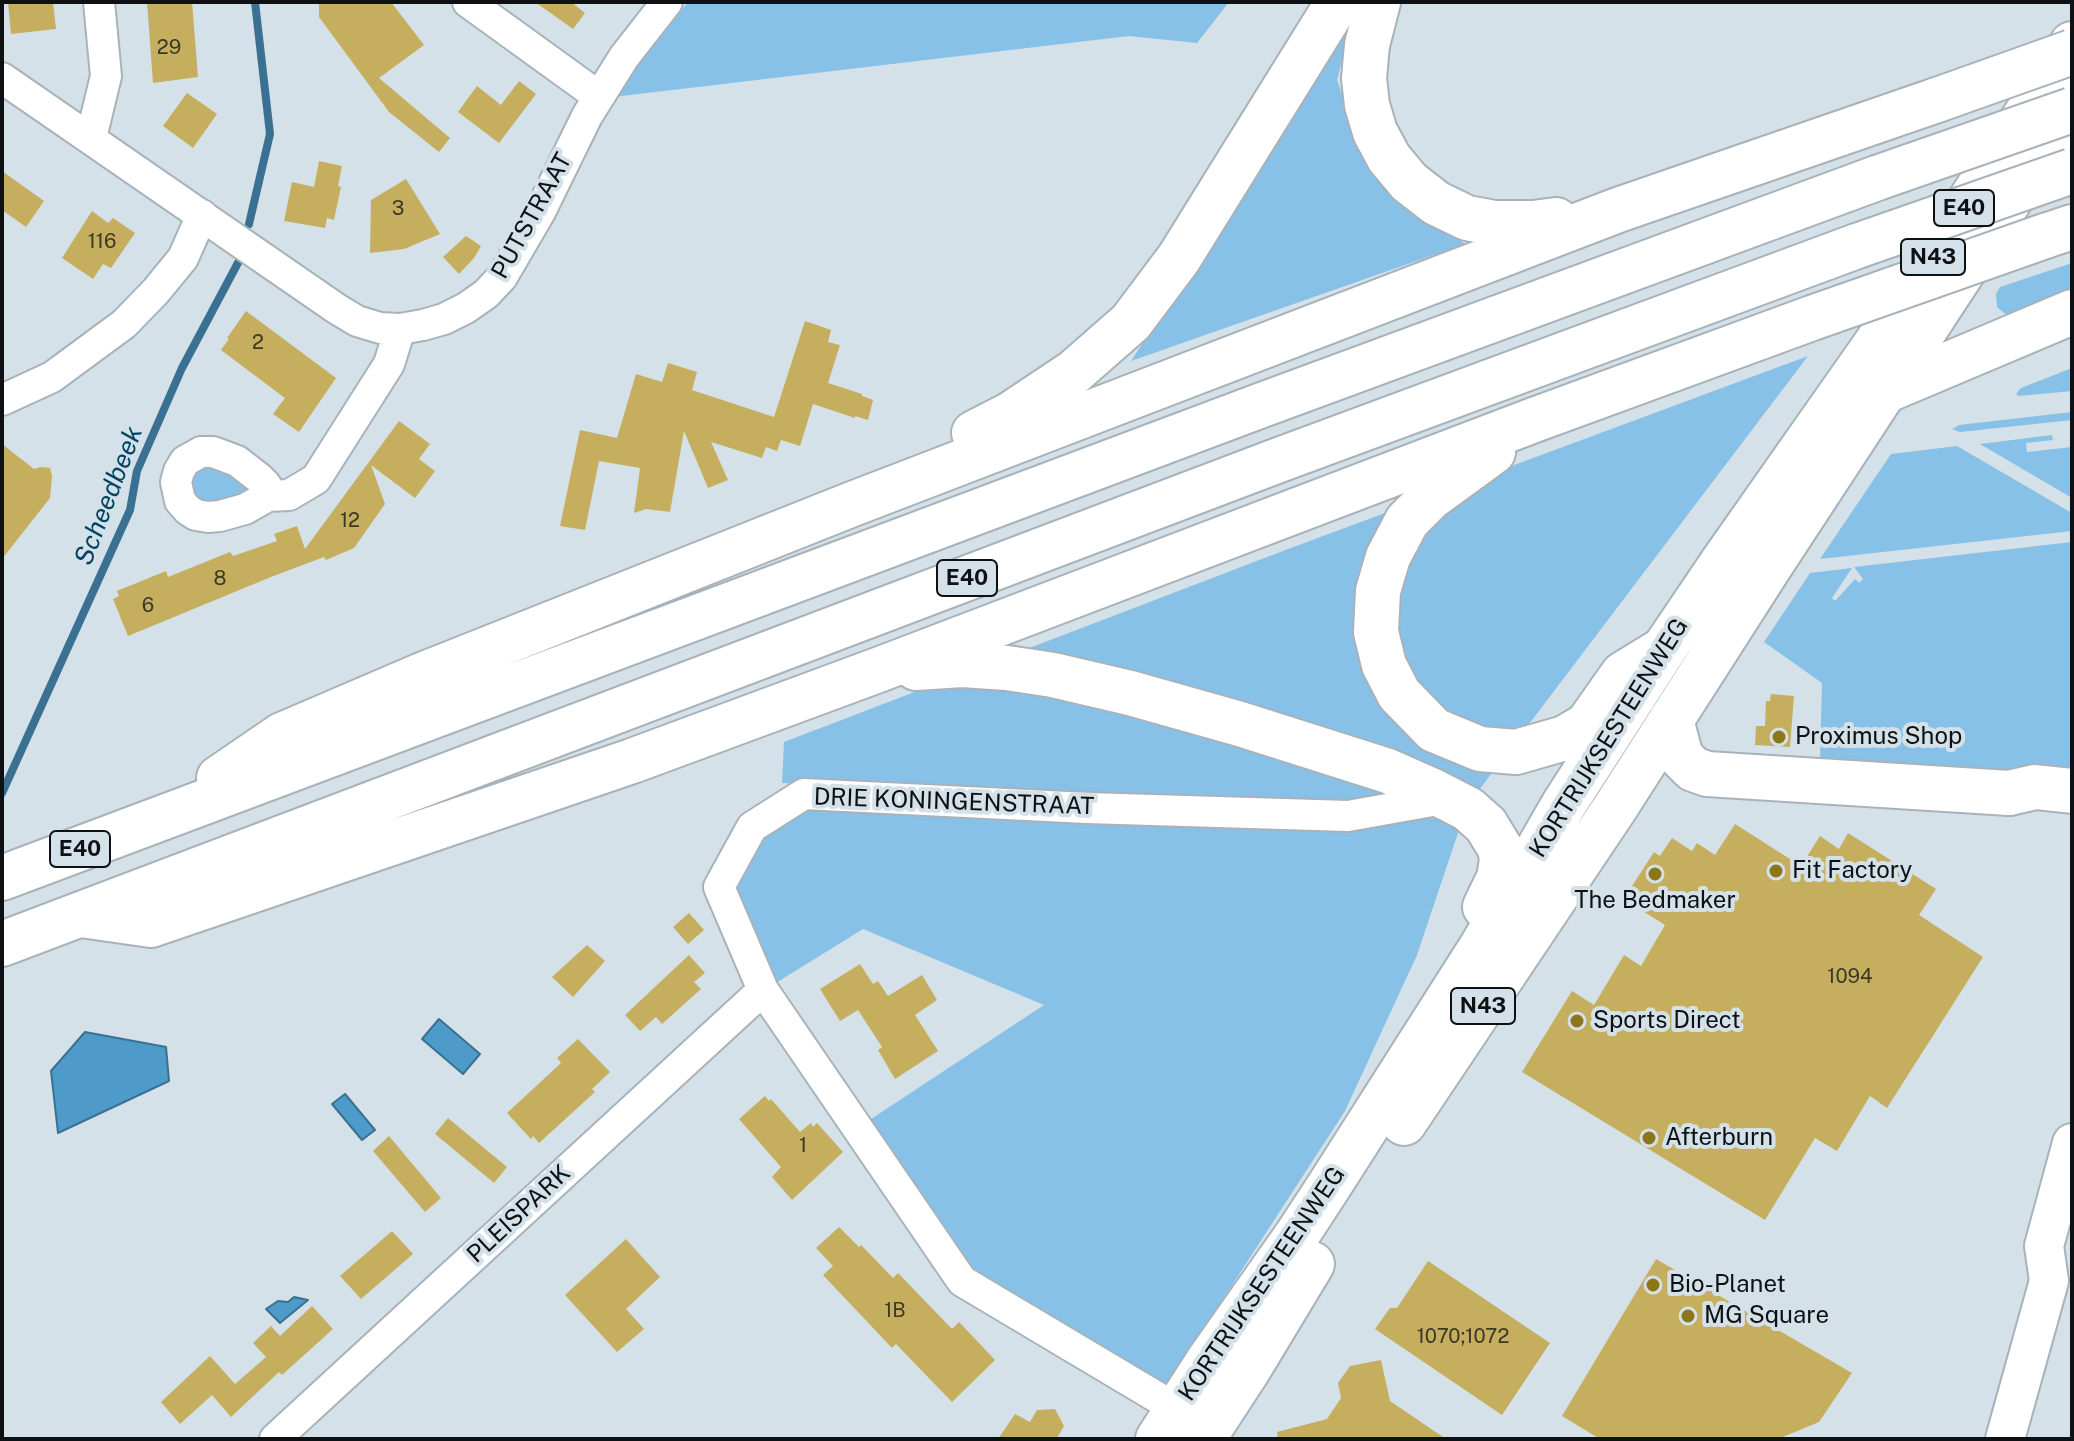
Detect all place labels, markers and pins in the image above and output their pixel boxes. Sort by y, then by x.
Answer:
place label: Proximus Shop [1795,723,1962,751]
marker: Proximus Shop [1770,728,1788,746]
place label: Fit Factory [1792,857,1912,885]
marker: Fit Factory [1767,862,1785,880]
marker: The Bedmaker [1646,865,1664,883]
place label: The Bedmaker [1574,887,1736,915]
place label: Sports Direct [1593,1007,1741,1035]
marker: Sports Direct [1568,1012,1586,1030]
place label: Afterburn [1665,1124,1773,1152]
marker: Afterburn [1640,1129,1658,1147]
place label: Bio-Planet [1669,1271,1786,1299]
marker: Bio-Planet [1644,1276,1662,1294]
place label: MG Square [1704,1302,1829,1330]
marker: MG Square [1679,1307,1697,1325]

